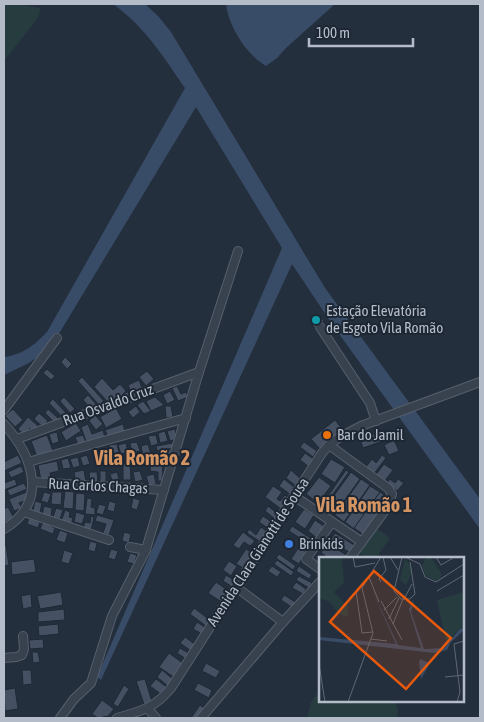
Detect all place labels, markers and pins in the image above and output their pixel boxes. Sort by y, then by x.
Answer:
place label: Estação Elevatória de Esgoto Vila Romão [326,302,443,336]
marker: Estação Elevatória de Esgoto Vila Romão [310,314,322,326]
place label: Bar do Jamil [337,426,404,443]
marker: Bar do Jamil [321,429,333,441]
place label: Brinkids [299,535,343,552]
marker: Brinkids [283,538,295,550]

